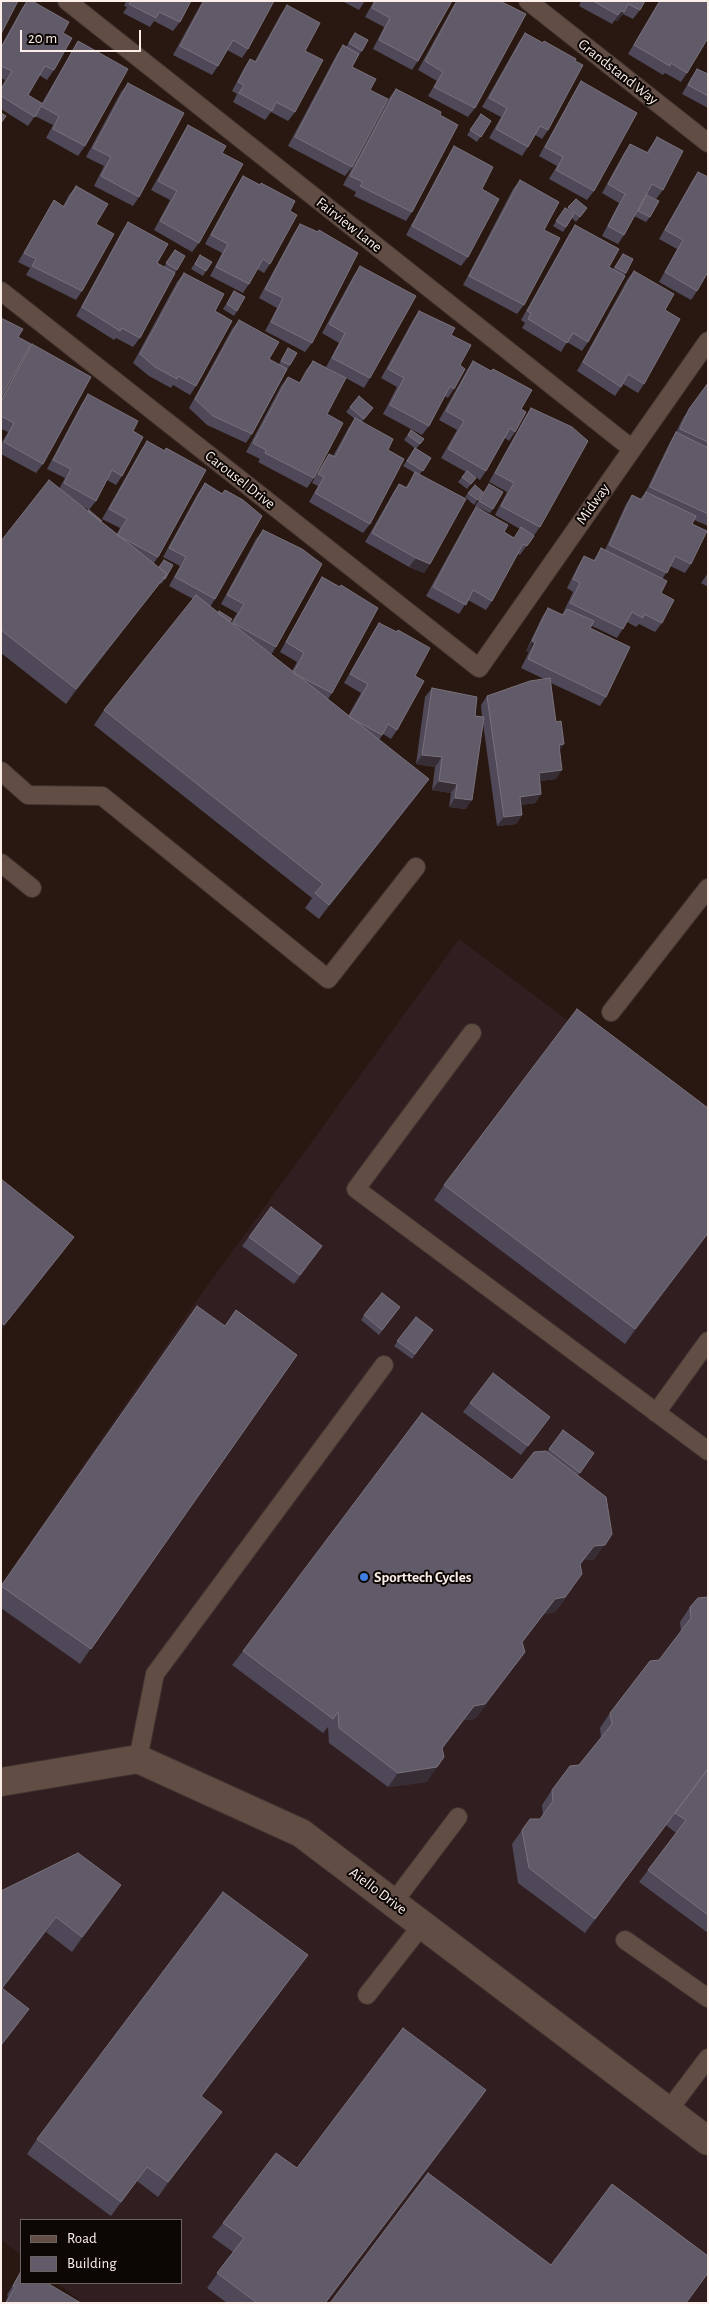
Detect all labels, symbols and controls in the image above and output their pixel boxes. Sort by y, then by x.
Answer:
scale bar [22,20,144,52]
text: 20 m [28,31,57,46]
street label: Grandstand Way [574,35,662,109]
street label: Fairview Lane [312,194,386,256]
street label: Carousel Drive [201,447,279,513]
street label: Midway [572,480,614,528]
place label: Sporttech Cycles [374,1568,472,1586]
marker: Sporttech Cycles [358,1571,370,1583]
street label: Aiello Drive [346,1863,410,1919]
legend [20,2219,182,2284]
text: Road [67,2231,97,2246]
text: Building [67,2256,117,2271]

